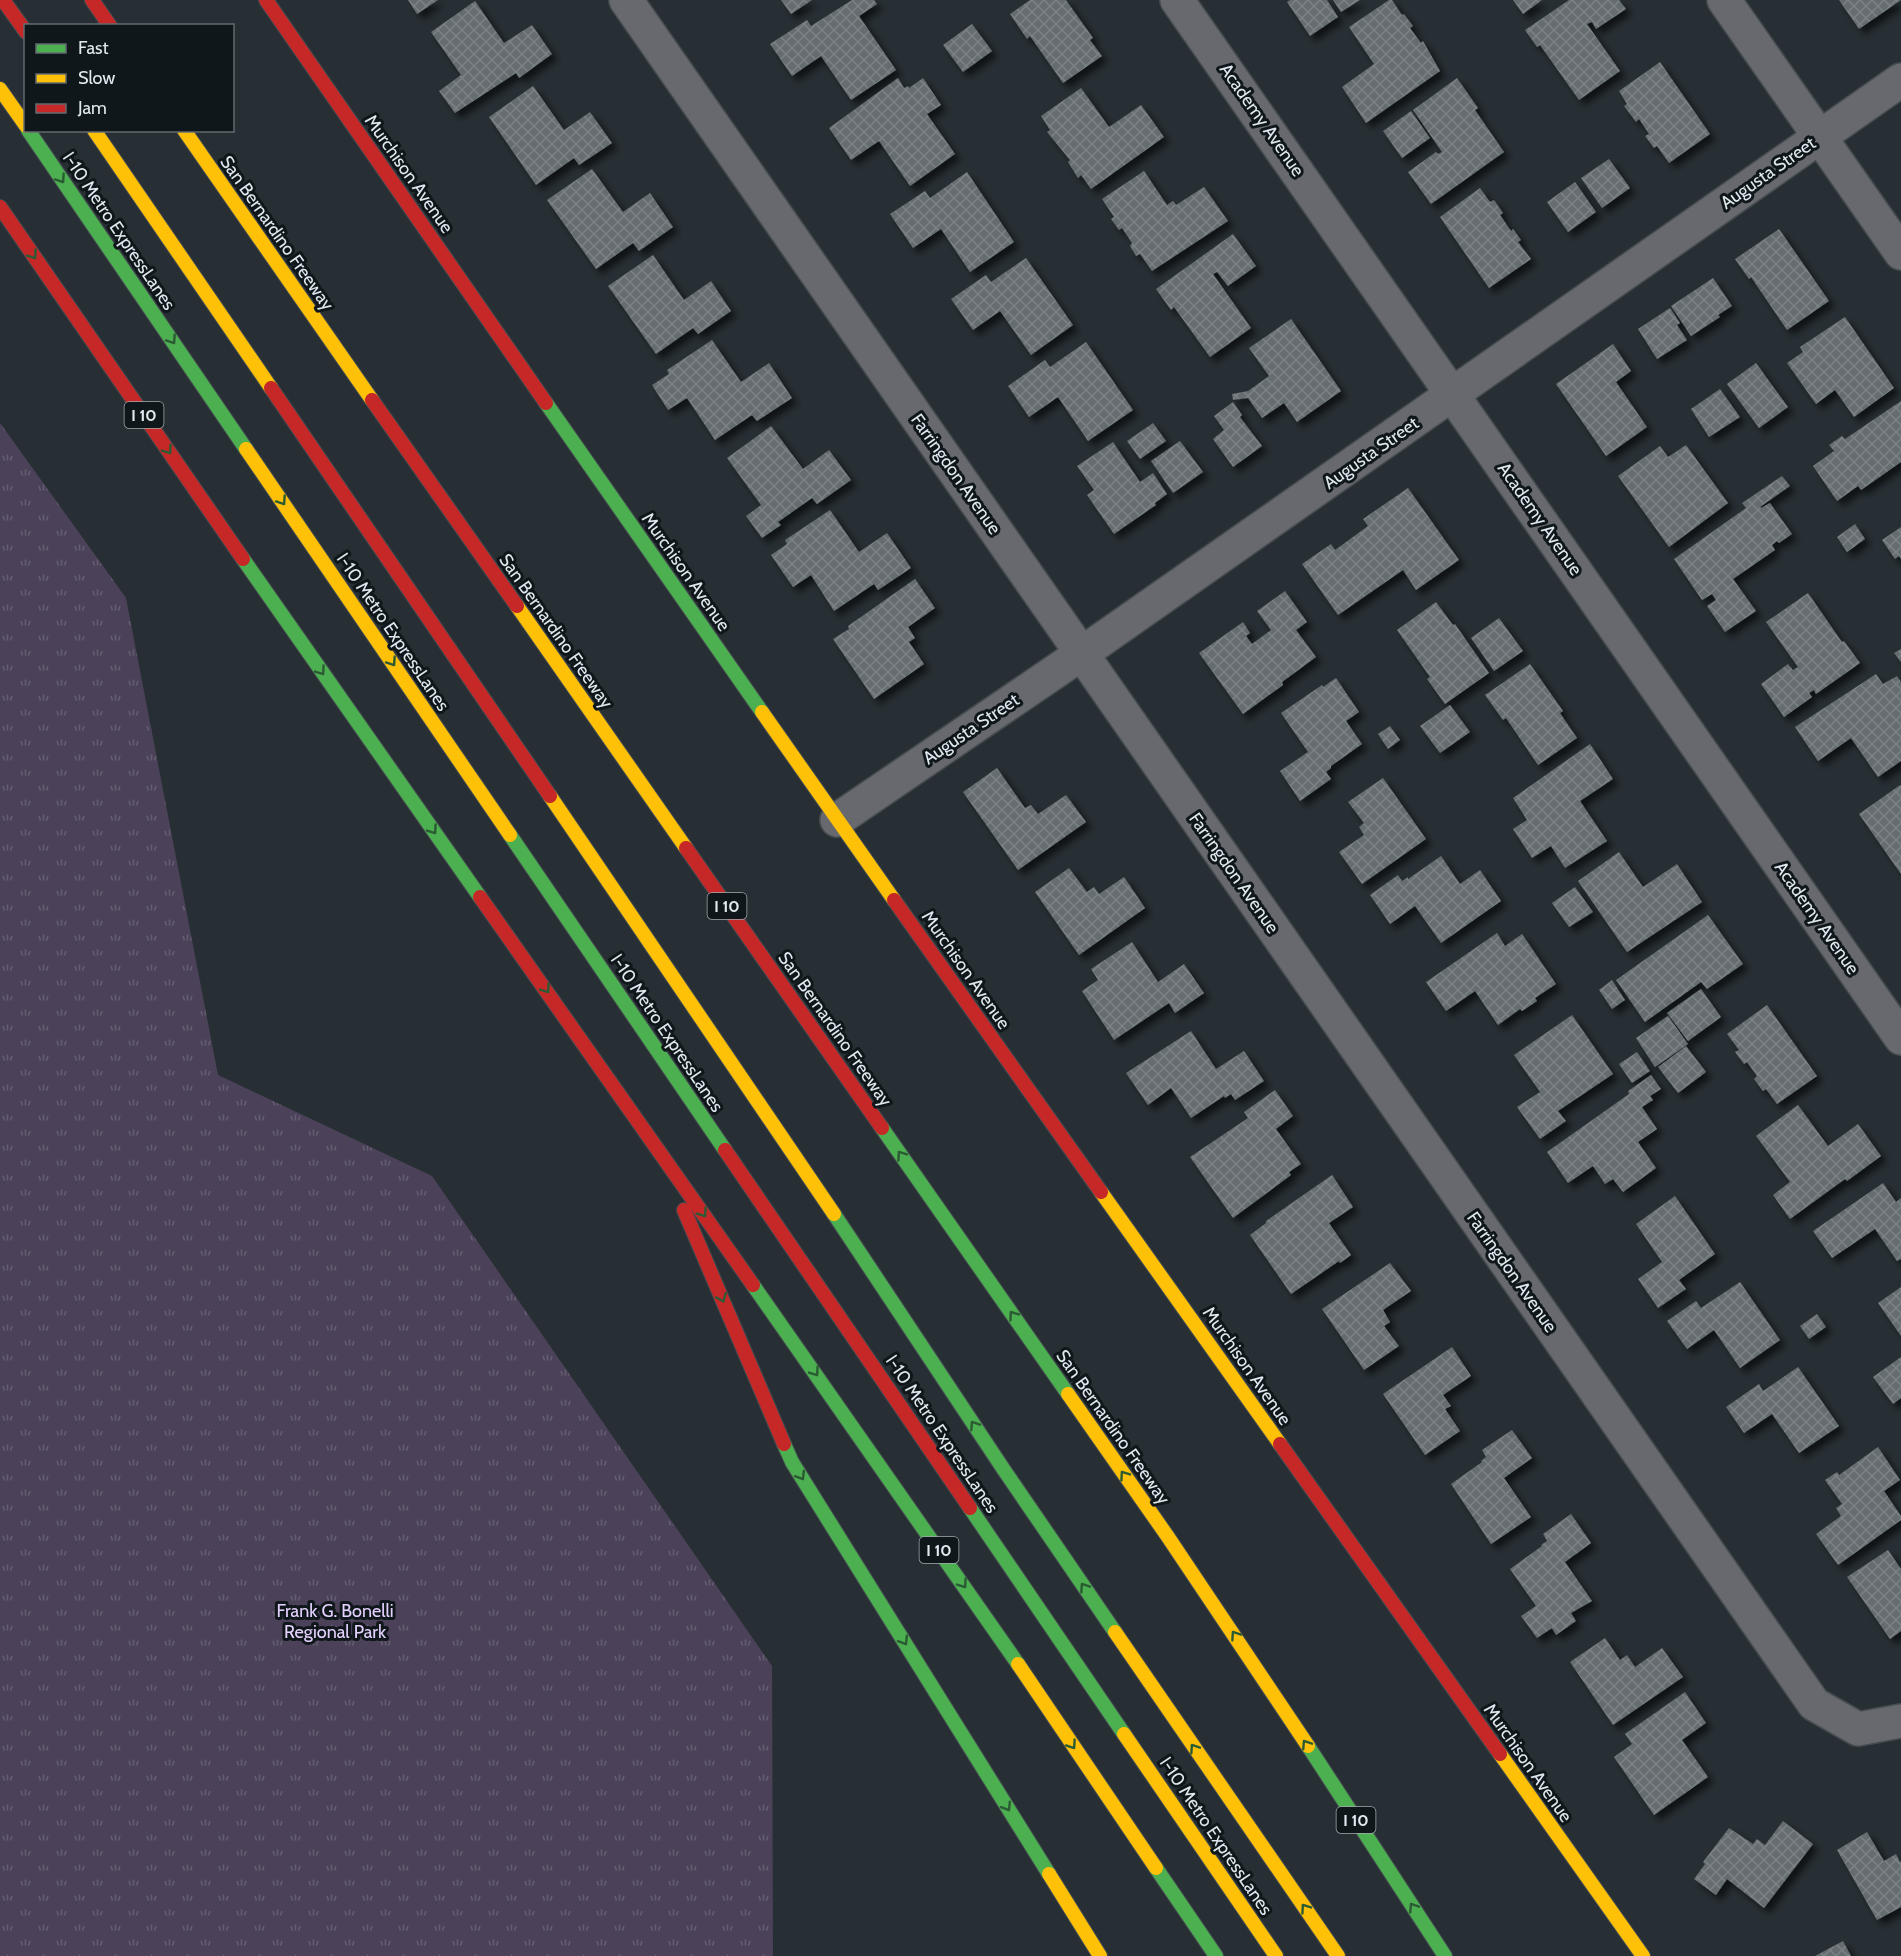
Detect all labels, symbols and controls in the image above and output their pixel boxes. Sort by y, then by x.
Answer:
legend [24,24,234,132]
text: Fast [78,37,109,59]
street label: Academy Avenue [1215,59,1309,181]
text: Slow [78,67,115,89]
text: Jam [77,97,107,119]
street label: Murchison Avenue [360,111,458,237]
street label: Augusta Street [1716,132,1820,214]
street label: I-10 Metro ExpressLanes [58,148,180,314]
street label: San Bernardino Freeway [215,151,339,315]
one-way arrow [54,172,65,183]
one-way arrow [26,249,37,260]
one-way arrow [164,333,175,344]
road number: I 10 [124,402,164,428]
street label: Farringdon Avenue [906,409,1006,539]
street label: Augusta Street [1319,412,1423,494]
one-way arrow [161,444,172,455]
street label: Academy Avenue [1493,458,1587,580]
one-way arrow [275,494,286,505]
street label: Murchison Avenue [637,509,735,635]
street label: I-10 Metro ExpressLanes [332,549,454,715]
street label: San Bernardino Freeway [494,549,618,713]
one-way arrow [385,655,396,666]
one-way arrow [314,664,325,675]
street label: Augusta Street [919,689,1023,769]
street label: Farringdon Avenue [1184,808,1284,938]
one-way arrow [426,823,437,834]
street label: Academy Avenue [1770,857,1864,979]
road number: I 10 [708,893,746,919]
street label: Murchison Avenue [917,907,1015,1033]
street label: San Bernardino Freeway [773,947,897,1111]
street label: I-10 Metro ExpressLanes [606,950,728,1116]
one-way arrow [539,983,550,994]
one-way arrow [897,1151,908,1162]
one-way arrow [696,1206,707,1217]
street label: Farringdon Avenue [1462,1207,1562,1337]
one-way arrow [714,1292,726,1303]
street label: Murchison Avenue [1198,1303,1296,1429]
one-way arrow [1009,1310,1020,1321]
street label: San Bernardino Freeway [1051,1345,1175,1509]
street label: I-10 Metro ExpressLanes [881,1351,1003,1517]
one-way arrow [808,1366,819,1377]
one-way arrow [970,1421,982,1431]
one-way arrow [794,1469,805,1480]
one-way arrow [1121,1470,1132,1481]
road number: I 10 [920,1537,958,1563]
one-way arrow [956,1577,967,1588]
one-way arrow [1080,1582,1091,1593]
park label: Frank G. Bonelli Regional Park [276,1600,394,1643]
one-way arrow [1231,1631,1242,1642]
one-way arrow [897,1635,909,1645]
street label: Murchison Avenue [1479,1700,1577,1826]
one-way arrow [1065,1739,1077,1749]
one-way arrow [1302,1740,1314,1750]
one-way arrow [1190,1743,1201,1754]
street label: I-10 Metro ExpressLanes [1155,1753,1277,1919]
one-way arrow [1000,1801,1012,1811]
road number: I 10 [1336,1807,1376,1833]
one-way arrow [1409,1903,1420,1914]
one-way arrow [1301,1904,1312,1915]

